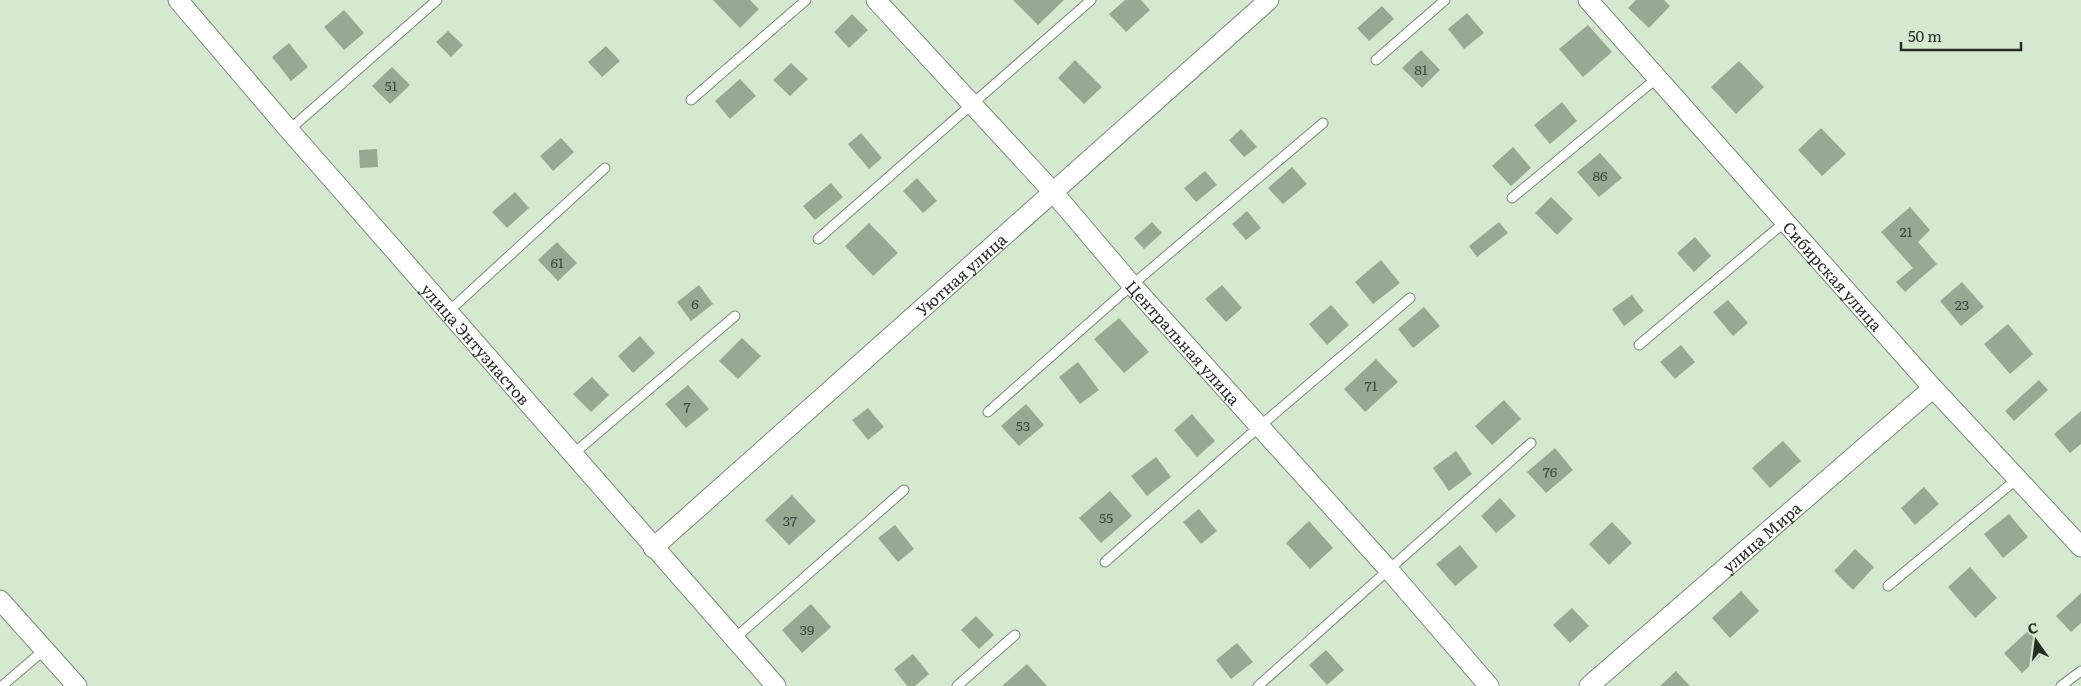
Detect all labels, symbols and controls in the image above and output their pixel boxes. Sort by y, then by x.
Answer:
scale bar [1901,20,2021,52]
text: 50 m [1908,24,1942,47]
house number: 81 [1414,59,1428,79]
house number: 51 [385,75,398,95]
house number: 86 [1592,165,1608,185]
street label: Сибирская улица [1778,215,1889,336]
house number: 21 [1900,221,1913,241]
street label: Уютная улица [910,227,1012,321]
house number: 61 [550,252,564,272]
street label: Центральная улица [1121,274,1247,410]
street label: улица Энтузиастов [416,277,536,410]
house number: 6 [691,293,699,313]
house number: 23 [1955,294,1969,314]
house number: 71 [1365,375,1378,395]
house number: 7 [683,396,691,416]
house number: 53 [1016,415,1030,435]
house number: 76 [1543,461,1558,481]
street label: улица Мира [1717,495,1806,578]
house number: 55 [1099,507,1113,527]
house number: 37 [783,510,797,530]
north arrow [2011,616,2061,666]
text: С [2025,616,2040,638]
house number: 39 [800,619,814,639]

